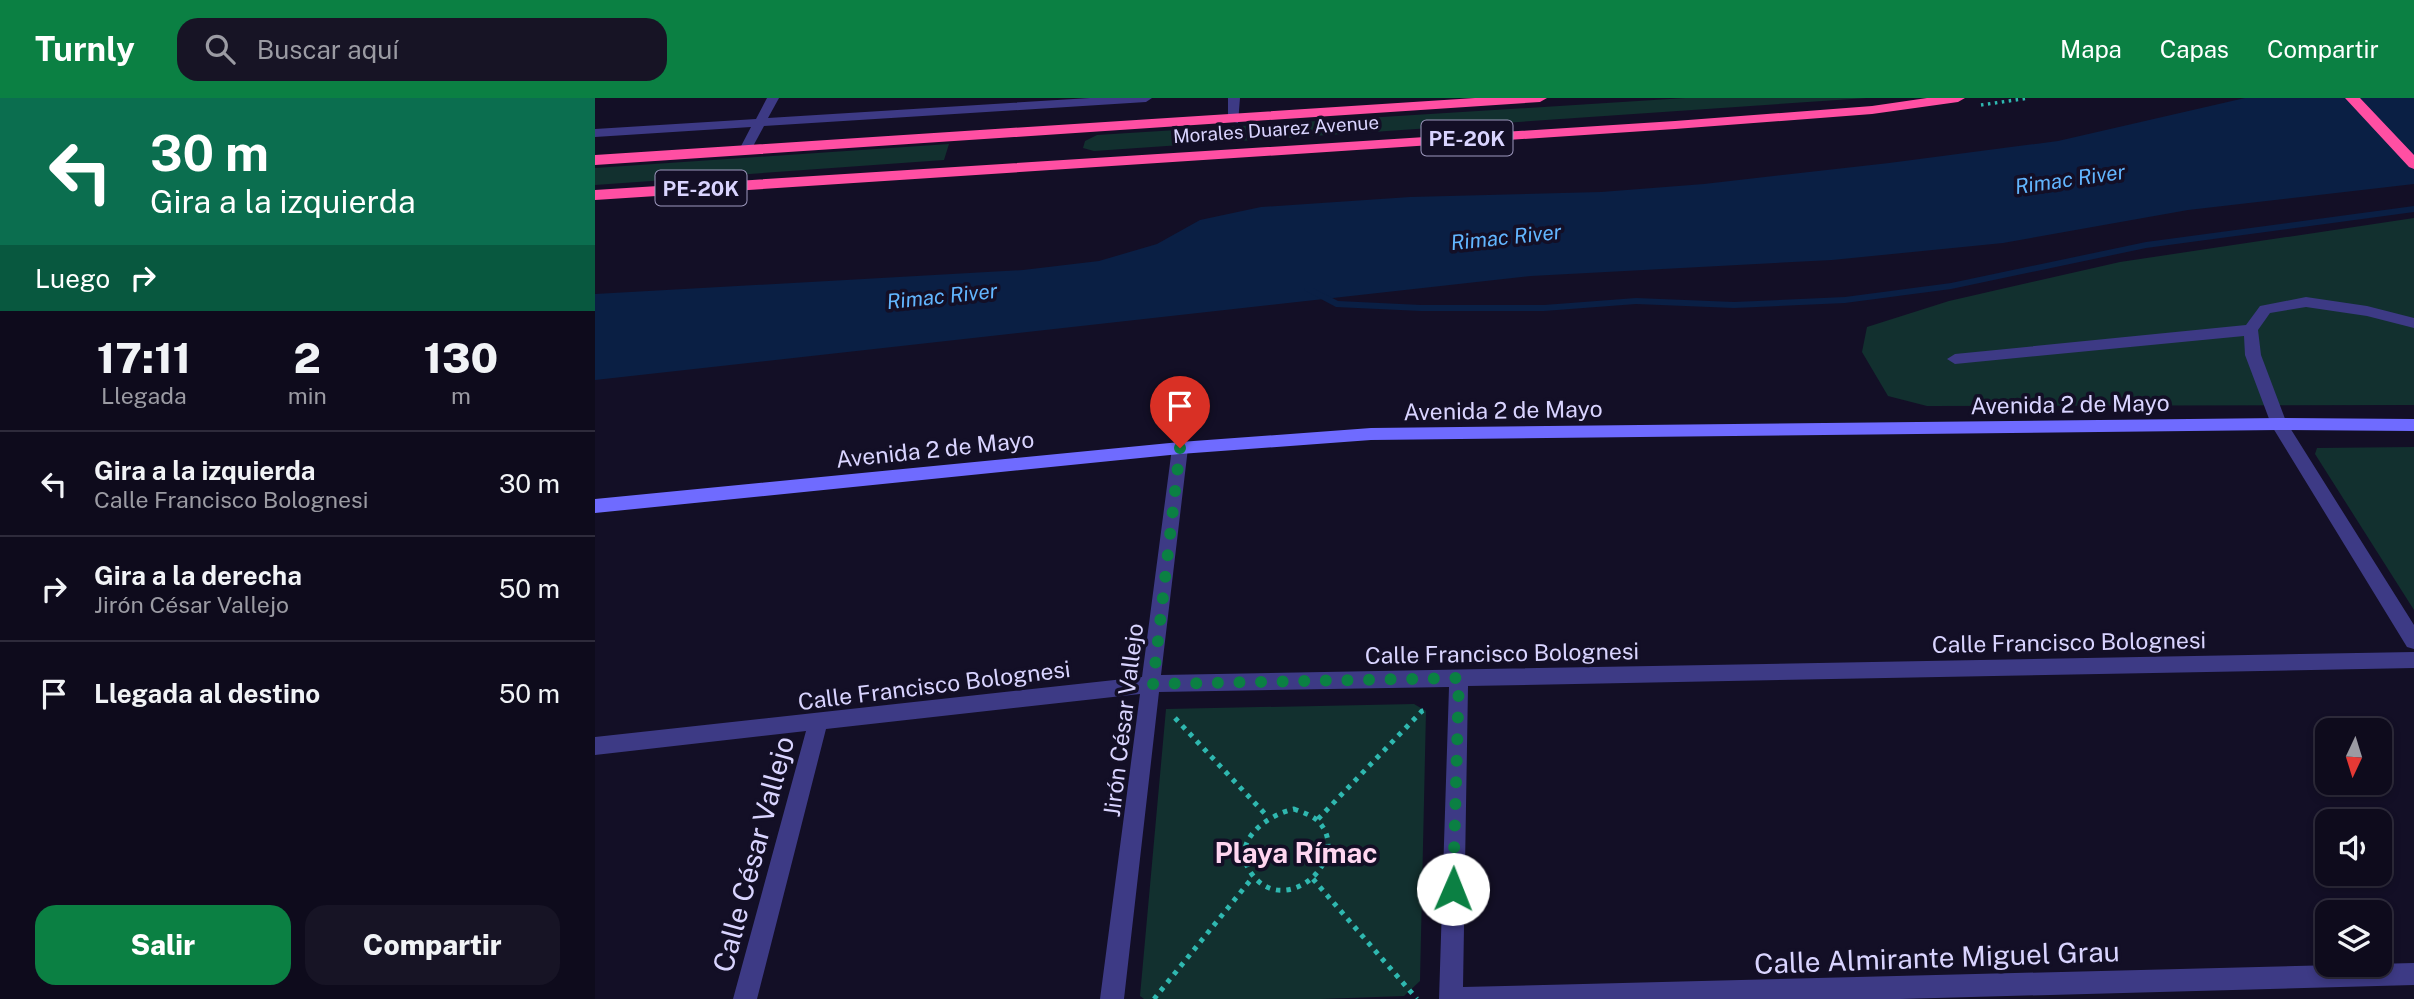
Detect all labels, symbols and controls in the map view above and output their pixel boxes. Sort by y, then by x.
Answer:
search box [177,18,667,81]
text: Turnly [35,30,135,68]
icon: search [201,30,239,68]
text: Buscar aquí [257,34,399,65]
text: Mapa [2060,35,2122,63]
text: Capas [2160,35,2229,63]
text: Compartir [2267,35,2379,63]
street label: Morales Duarez Avenue [1172,111,1380,147]
road number: PE-20K [1421,120,1512,156]
text: 30 m [150,124,269,182]
icon: left [35,126,126,217]
water label: Rimac River [2013,159,2128,199]
road number: PE-20K [655,170,747,206]
text: Gira a la izquierda [150,183,416,220]
water label: Rimac River [1449,219,1564,255]
icon: right [124,259,162,297]
text: Luego [35,263,110,294]
water label: Rimac River [885,278,1000,314]
text: 17:11 [97,333,191,382]
text: 2 [294,333,321,382]
text: 130 [424,333,498,382]
pin [1150,376,1210,448]
text: Llegada [101,382,187,409]
text: min [288,382,327,409]
text: m [451,382,471,409]
icon: arrive [1161,387,1199,425]
street label: Avenida 2 de Mayo [1970,389,2170,419]
street label: Avenida 2 de Mayo [1403,395,1603,425]
street label: Avenida 2 de Mayo [835,425,1035,473]
text: Gira a la izquierda [94,455,316,486]
icon: left [35,465,73,503]
text: 30 m [499,468,560,499]
text: Calle Francisco Bolognesi [94,486,368,513]
text: Gira a la derecha [94,560,302,591]
icon: right [35,570,73,608]
text: 50 m [499,573,560,604]
text: Jirón César Vallejo [94,591,289,618]
street label: Jirón César Vallejo [1098,622,1148,818]
street label: Calle Francisco Bolognesi [1932,626,2206,658]
street label: Calle Francisco Bolognesi [1365,637,1639,669]
street label: Calle Francisco Bolognesi [796,655,1072,715]
icon: arrive [35,675,73,713]
text: Llegada al destino [94,678,320,709]
text: 50 m [499,678,560,709]
north arrow [2315,718,2392,794]
map controls [2315,718,2392,977]
street label: Calle César Vallejo [706,733,800,975]
button: sound [2315,809,2392,886]
district label: Playa Rímac [1214,836,1378,869]
position arrow [1416,852,1490,926]
button: layers [2315,900,2392,977]
button: Salir [35,905,291,985]
button: Compartir [305,905,560,985]
street label: Calle Almirante Miguel Grau [1754,934,2120,980]

